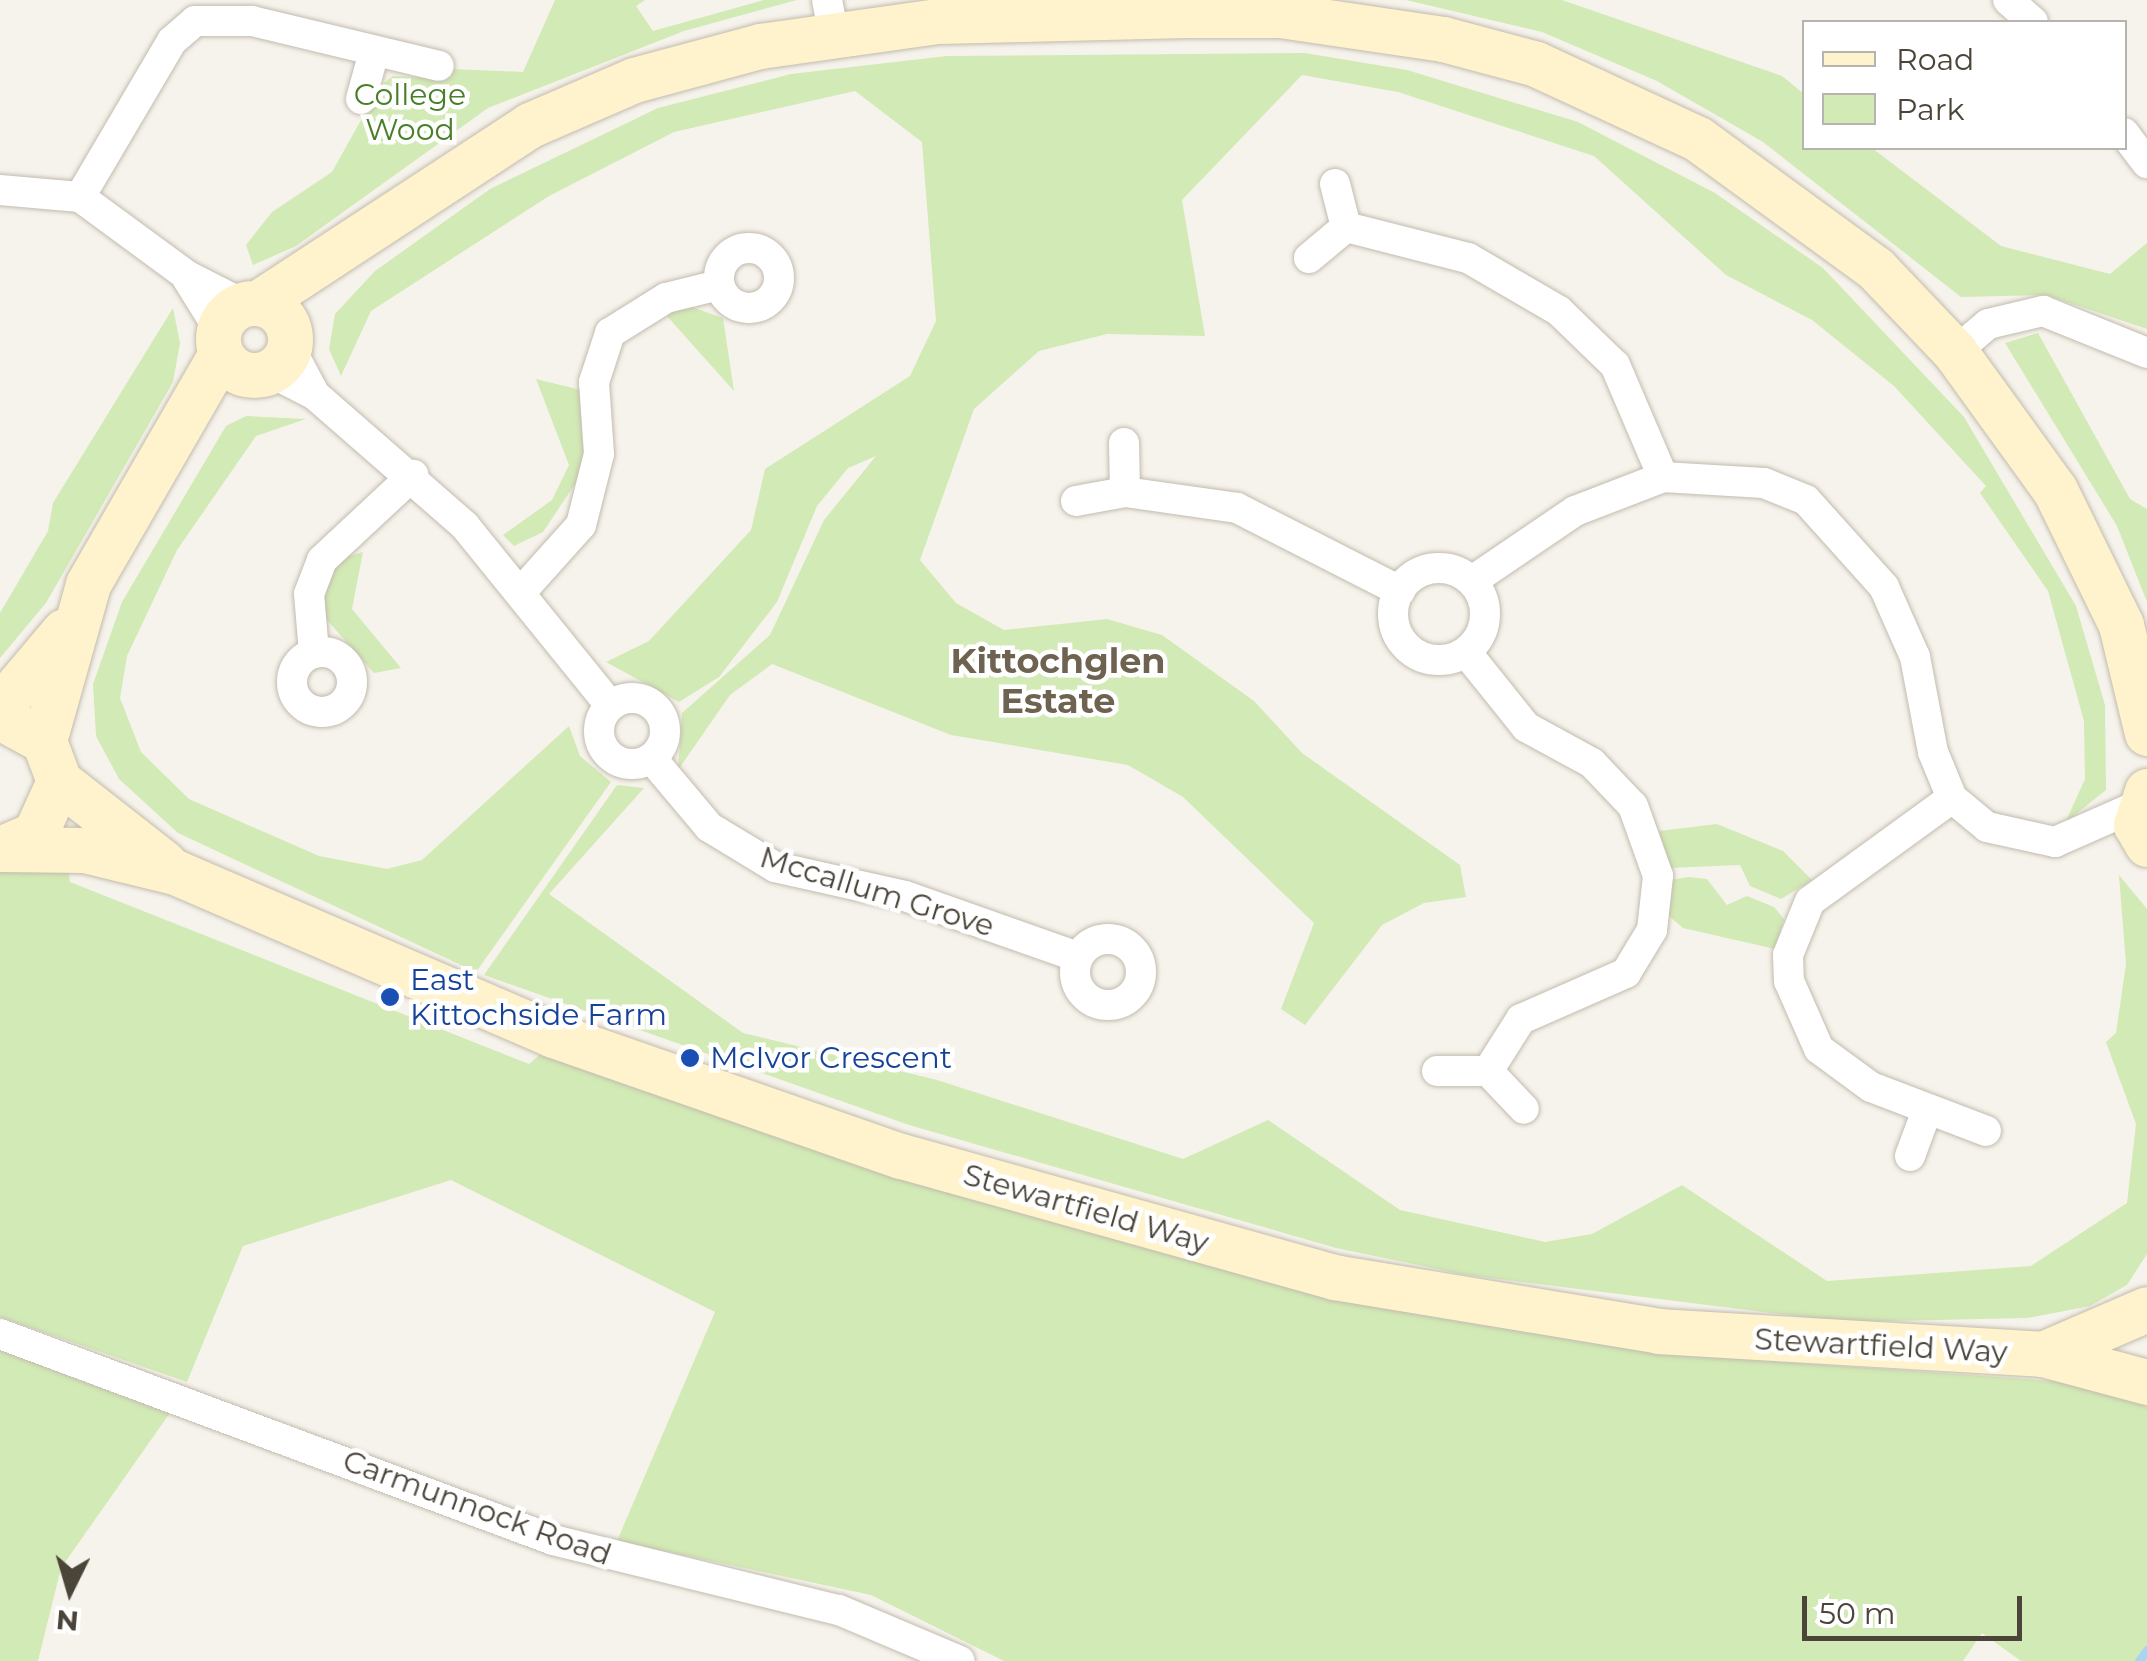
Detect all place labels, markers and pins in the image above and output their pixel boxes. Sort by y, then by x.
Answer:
place label: East Kittochside Farm [410,962,667,1032]
marker: East Kittochside Farm [379,986,401,1008]
place label: McIvor Crescent [710,1040,952,1076]
marker: McIvor Crescent [679,1047,701,1069]

